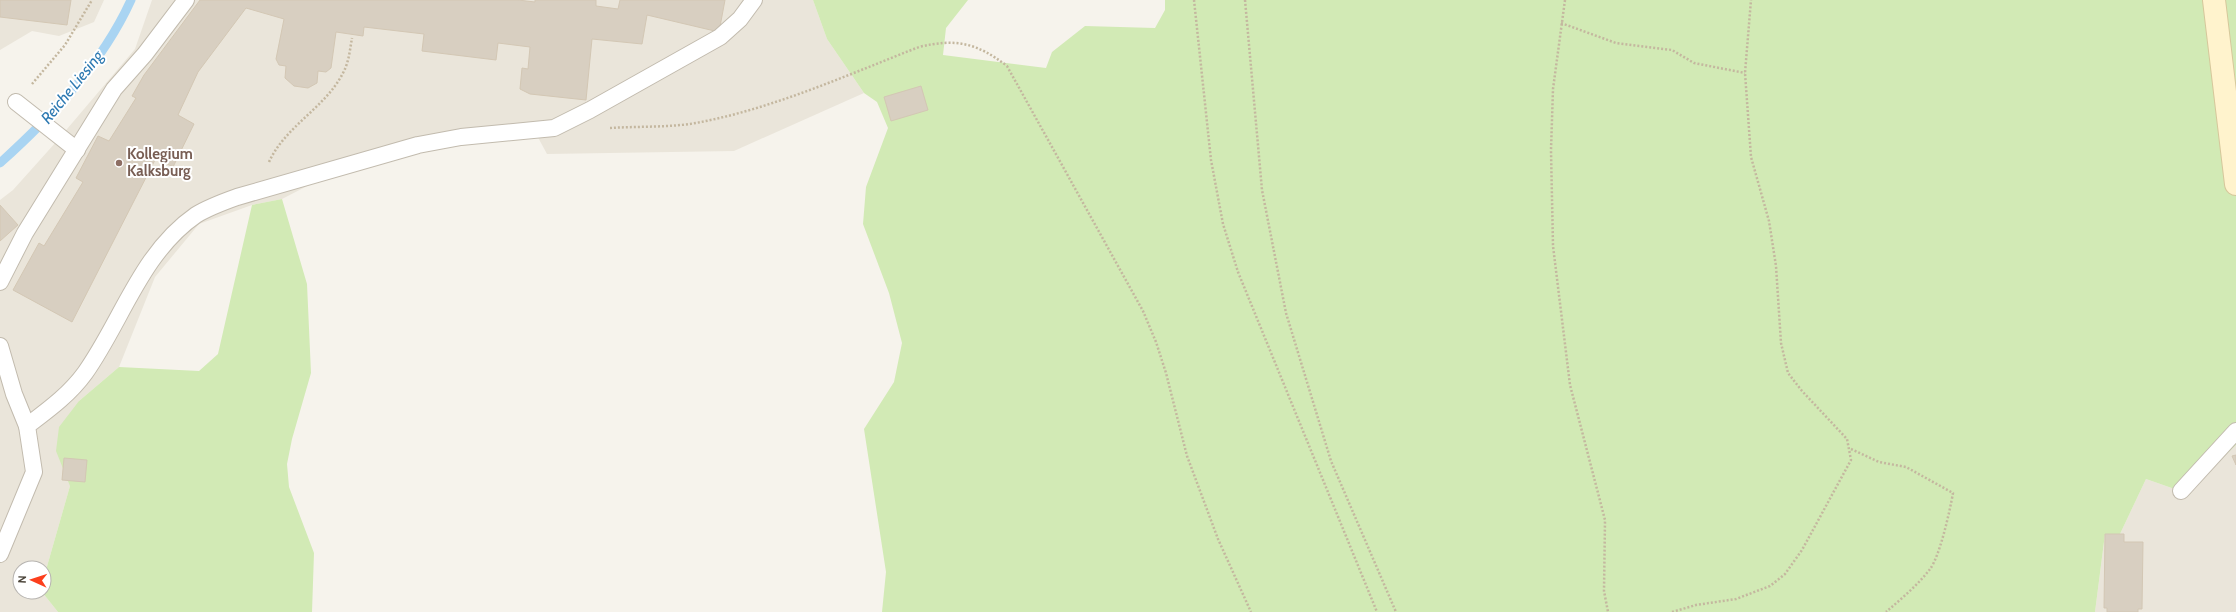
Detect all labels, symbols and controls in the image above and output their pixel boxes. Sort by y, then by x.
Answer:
water label: Reiche Liesing [37,46,108,127]
place label: Kollegium Kalksburg [127,145,193,180]
marker: Kollegium Kalksburg [114,158,124,168]
north arrow [12,560,52,600]
text: N [15,575,29,584]

